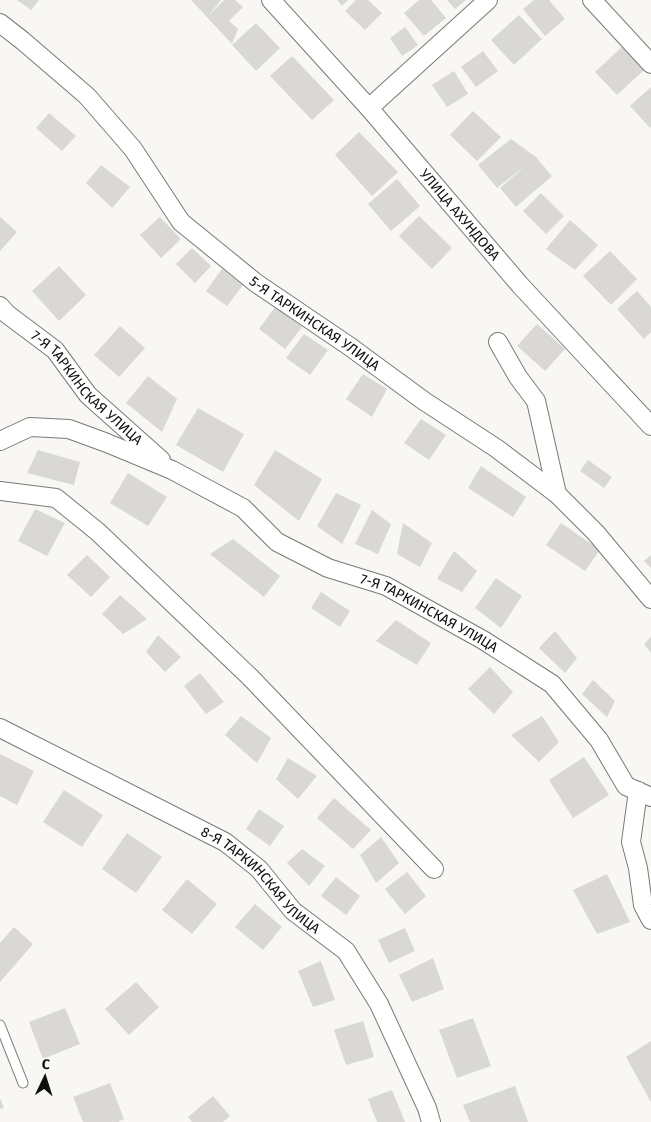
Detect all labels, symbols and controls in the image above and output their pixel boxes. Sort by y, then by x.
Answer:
street label: УЛИЦА АХУНДОВА [416,166,504,264]
street label: 5-Я ТАРКИНСКАЯ УЛИЦА [246,273,383,374]
street label: 7-Я ТАРКИНСКАЯ УЛИЦА [28,327,146,448]
street label: 7-Я ТАРКИНСКАЯ УЛИЦА [358,570,501,656]
street label: 8-Я ТАРКИНСКАЯ УЛИЦА [198,823,324,937]
north arrow [20,1052,70,1102]
text: С [41,1056,50,1073]

